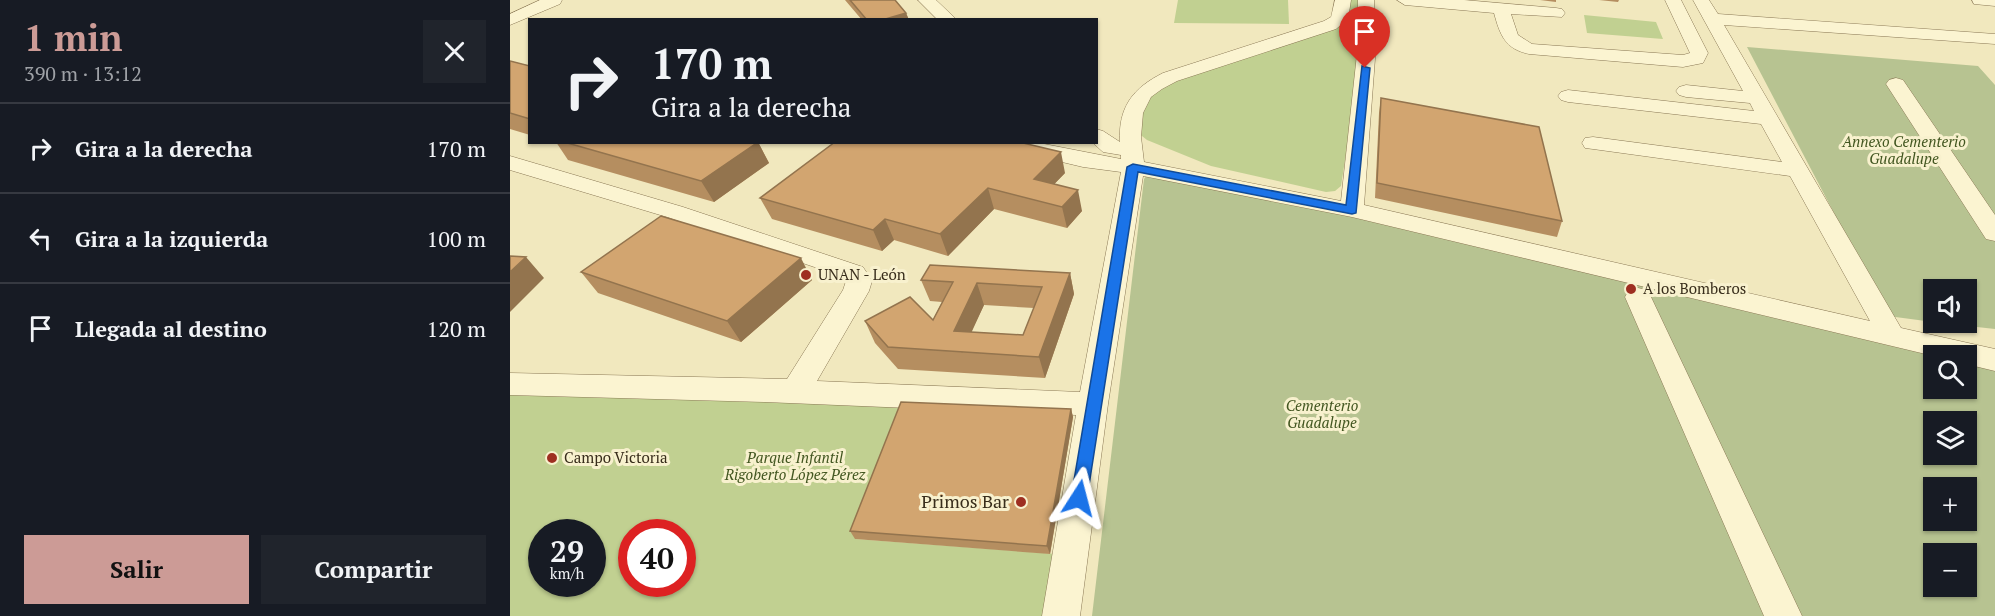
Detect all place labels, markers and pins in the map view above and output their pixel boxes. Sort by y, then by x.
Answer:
pin [1339,6,1390,68]
place label: UNAN - León [818,264,906,284]
marker: UNAN - León [799,268,813,282]
place label: A los Bomberos [1643,278,1746,298]
marker: A los Bomberos [1624,282,1638,296]
place label: Campo Victoria [564,447,668,467]
marker: Campo Victoria [545,451,559,465]
place label: Primos Bar [921,489,1009,513]
marker: Primos Bar [1014,495,1028,509]

